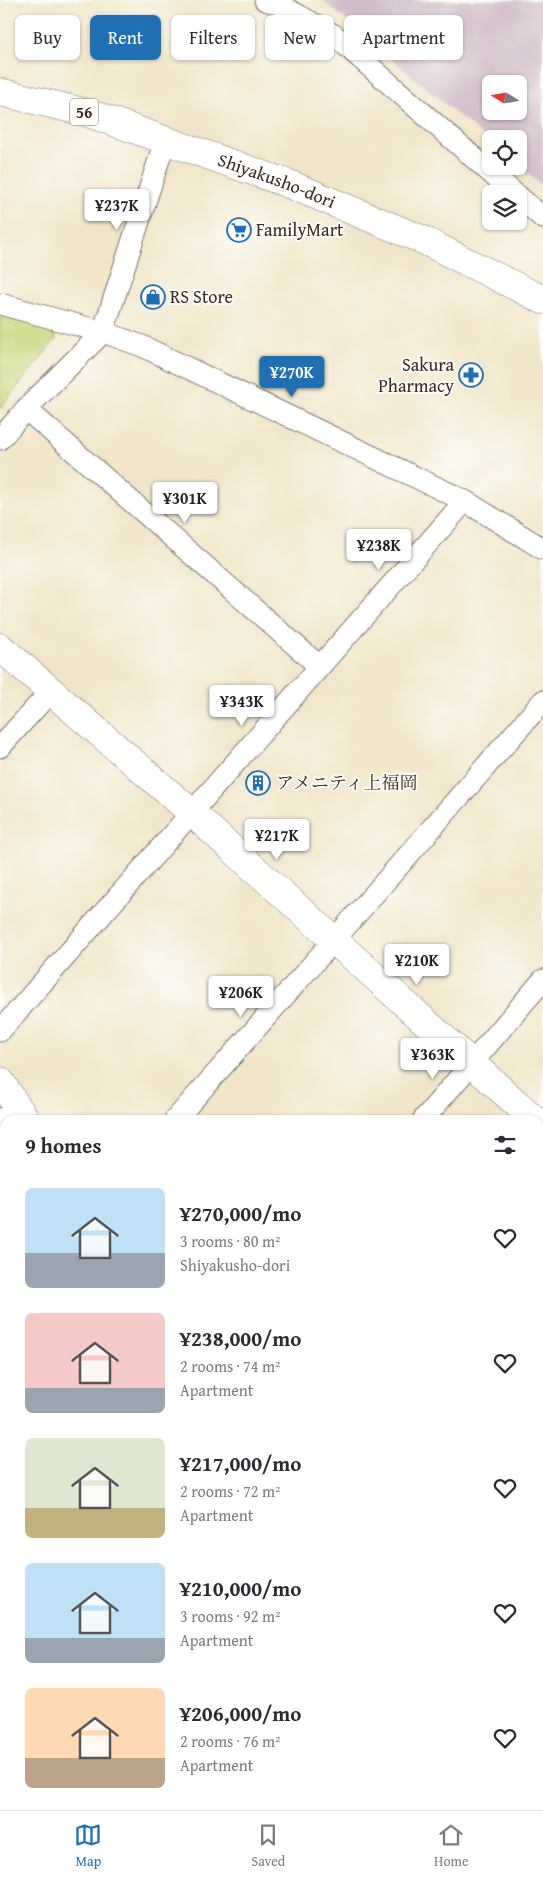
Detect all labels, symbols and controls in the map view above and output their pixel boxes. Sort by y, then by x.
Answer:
chip: Buy [15,15,80,60]
chip: Rent [90,15,161,60]
chip: Filters [171,15,255,60]
chip: New [265,15,334,60]
chip: Apartment [344,15,463,60]
north arrow [482,75,528,120]
map controls [482,75,527,230]
road number: 56 [70,98,98,125]
button: locate [482,130,527,175]
street label: Shiyakusho-dori [214,146,340,215]
button: layers [482,185,527,230]
pin: ¥237K [82,188,152,231]
text: ¥237K [95,193,139,217]
place label: FamilyMart [256,216,344,243]
supermarket icon: FamilyMart [226,217,252,243]
place label: RS Store [170,283,233,310]
shop icon: RS Store [140,284,166,310]
place label: Sakura Pharmacy [378,351,454,399]
pin: ¥270K [257,356,327,398]
text: ¥270K [270,360,314,384]
pharmacy icon: Sakura Pharmacy [458,362,484,388]
pin: ¥301K [150,482,220,524]
text: ¥301K [163,486,207,510]
pin: ¥238K [344,528,414,571]
text: ¥238K [357,533,401,557]
pin: ¥343K [207,684,277,727]
text: ¥343K [220,689,264,713]
place label: アメニティ上福岡 [276,769,417,796]
building icon: アメニティ上福岡 [245,770,271,796]
pin: ¥217K [242,818,312,861]
text: ¥217K [255,823,299,847]
pin: ¥210K [382,944,452,986]
text: ¥210K [395,948,439,972]
pin: ¥206K [206,976,276,1018]
text: ¥206K [219,980,263,1004]
pin: ¥363K [398,1038,468,1080]
text: ¥363K [411,1042,455,1066]
text: 9 homes [25,1130,101,1161]
icon: filters [491,1131,519,1159]
text: ¥270,000/mo [180,1198,301,1229]
icon: home [65,1208,125,1268]
icon: heart [491,1224,519,1252]
text: 3 rooms · 80 m² [180,1229,280,1253]
text: Shiyakusho-dori [180,1253,290,1277]
text: ¥238,000/mo [180,1323,301,1354]
icon: home [65,1333,125,1393]
icon: heart [491,1349,519,1377]
text: 2 rooms · 74 m² [180,1354,280,1378]
text: Apartment [180,1378,253,1402]
text: ¥217,000/mo [180,1448,301,1479]
icon: home [65,1458,125,1518]
icon: heart [491,1474,519,1502]
text: 2 rooms · 72 m² [180,1479,280,1503]
text: Apartment [180,1503,253,1527]
text: ¥210,000/mo [180,1573,301,1604]
icon: home [65,1583,125,1643]
icon: heart [491,1599,519,1627]
text: 3 rooms · 92 m² [180,1604,280,1628]
text: Apartment [180,1628,253,1652]
text: ¥206,000/mo [180,1698,301,1729]
icon: home [65,1708,125,1768]
icon: heart [491,1724,519,1752]
text: 2 rooms · 76 m² [180,1729,280,1753]
text: Apartment [180,1753,253,1777]
tab: Map [74,1821,102,1871]
tab: Saved [251,1821,285,1871]
tab: Home [434,1821,469,1871]

